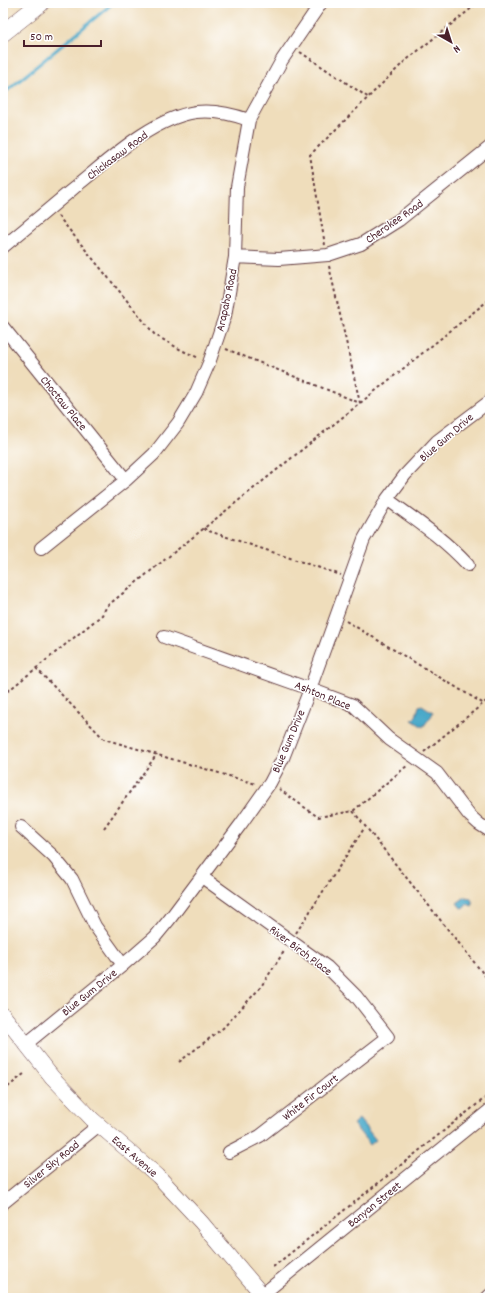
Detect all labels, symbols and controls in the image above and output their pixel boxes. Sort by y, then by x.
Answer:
scale bar [24,22,101,48]
north arrow [431,22,471,62]
text: 50 m [30,29,53,46]
text: N [448,40,463,56]
street label: Chickasaw Road [84,128,152,185]
street label: Cherokee Road [362,196,427,248]
street label: Arapaho Road [213,267,242,333]
street label: Choctaw Place [35,373,90,435]
street label: Blue Gum Drive [416,410,478,467]
street label: Ashton Place [292,677,353,715]
street label: Blue Gum Drive [268,707,310,776]
street label: River Birch Place [265,922,335,981]
street label: Blue Gum Drive [59,965,121,1021]
street label: White Fir Court [279,1070,343,1126]
street label: East Avenue [107,1132,161,1182]
street label: Silver Sky Road [20,1137,84,1193]
street label: Banyan Street [344,1178,406,1232]

